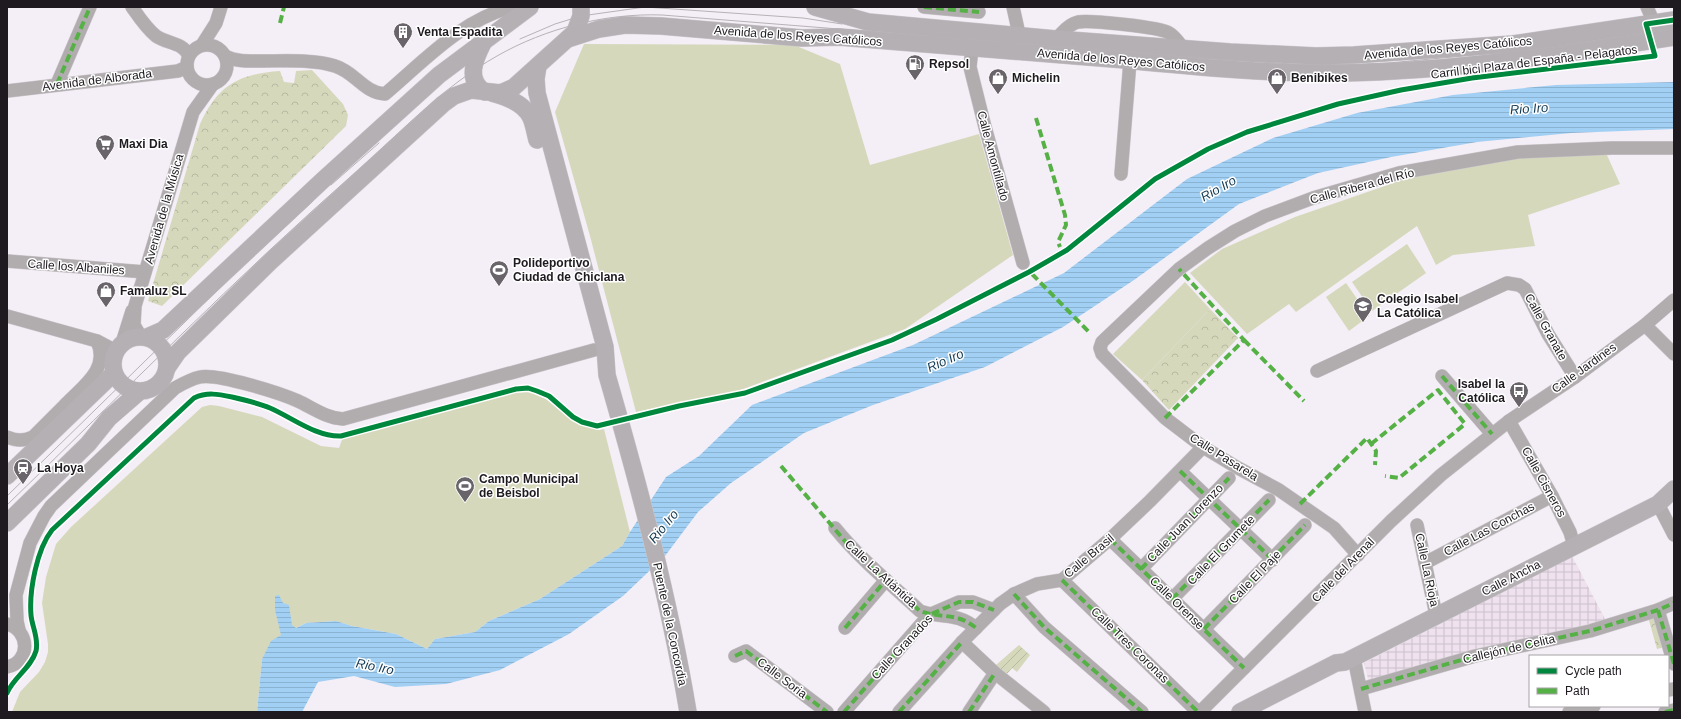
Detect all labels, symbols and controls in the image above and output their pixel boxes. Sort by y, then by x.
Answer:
building icon: Venta Espadita [392,21,414,49]
street label: Avenida de los Reyes Católicos [713,23,883,49]
place label: Venta Espadita [417,25,503,39]
street label: Avenida de los Reyes Católicos [1363,34,1533,62]
street label: Carril bici Plaza de España - Pelagatos [1430,42,1638,82]
street label: Avenida de los Reyes Católicos [1036,46,1206,74]
fuel station icon: Repsol [904,53,926,81]
place label: Repsol [929,57,969,71]
street label: Avenida de Alborada [41,66,153,94]
shop icon: Michelin [987,67,1009,95]
shop icon: Benibikes [1266,67,1288,95]
place label: Michelin [1012,71,1060,85]
place label: Benibikes [1291,71,1348,85]
water label: Rio Iro [1509,100,1549,117]
street label: Calle Amontillado [974,109,1012,203]
supermarket icon: Maxi Dia [94,133,116,161]
place label: Maxi Dia [119,137,168,151]
street label: Avenida de la Música [142,152,187,266]
street label: Calle Ribera del Río [1308,165,1416,207]
water label: Rio Iro [1198,173,1239,204]
place label: Polideportivo Ciudad de Chiclana [513,256,625,284]
street label: Calle los Albaniles [27,257,125,277]
sports icon: Polideportivo Ciudad de Chiclana [488,259,510,287]
shop icon: Famaluz SL [95,280,117,308]
place label: Famaluz SL [120,284,187,298]
street label: Calle Granate [1522,291,1570,363]
place label: Colegio Isabel La Católica [1377,292,1458,320]
school or university icon: Colegio Isabel La Católica [1352,295,1374,323]
street label: Calle Jardines [1549,340,1619,396]
water label: Rio Iro [925,346,966,375]
place label: Isabel la Católica [1458,377,1505,405]
bus stop icon: Isabel la Católica [1508,380,1530,408]
street label: Calle Pasarela [1187,430,1261,484]
street label: Calle Cisneros [1519,444,1569,520]
station icon: La Hoya [12,457,34,485]
place label: La Hoya [37,461,84,475]
place label: Campo Municipal de Beisbol [479,472,578,500]
sports icon: Campo Municipal de Beisbol [454,475,476,503]
street label: Calle Juan Lorenzo [1144,481,1226,565]
street label: Calle Las Conchas [1441,499,1537,559]
water label: Rio Iro [646,507,681,546]
street label: Calle El Grumete [1184,512,1258,588]
street label: Calle Brasil [1061,531,1117,581]
street label: Calle La Rioja [1412,532,1442,608]
street label: Calle del Arenal [1309,535,1377,605]
street label: Calle La Atlántida [842,537,920,611]
street label: Calle El Paje [1226,547,1284,607]
street label: Calle Ancha [1479,557,1543,599]
street label: Puente de la Concordia [650,561,690,687]
street label: Calle Orense [1147,574,1207,633]
street label: Calle Tres Coronas [1088,604,1172,686]
street label: Calle Granados [868,612,936,682]
street label: Callejón de Celita [1462,632,1557,666]
water label: Rio Iro [355,655,395,678]
street label: Calle Soria [754,655,810,701]
legend [1529,655,1669,707]
text: Cycle path [1565,664,1622,678]
text: Path [1565,684,1590,698]

